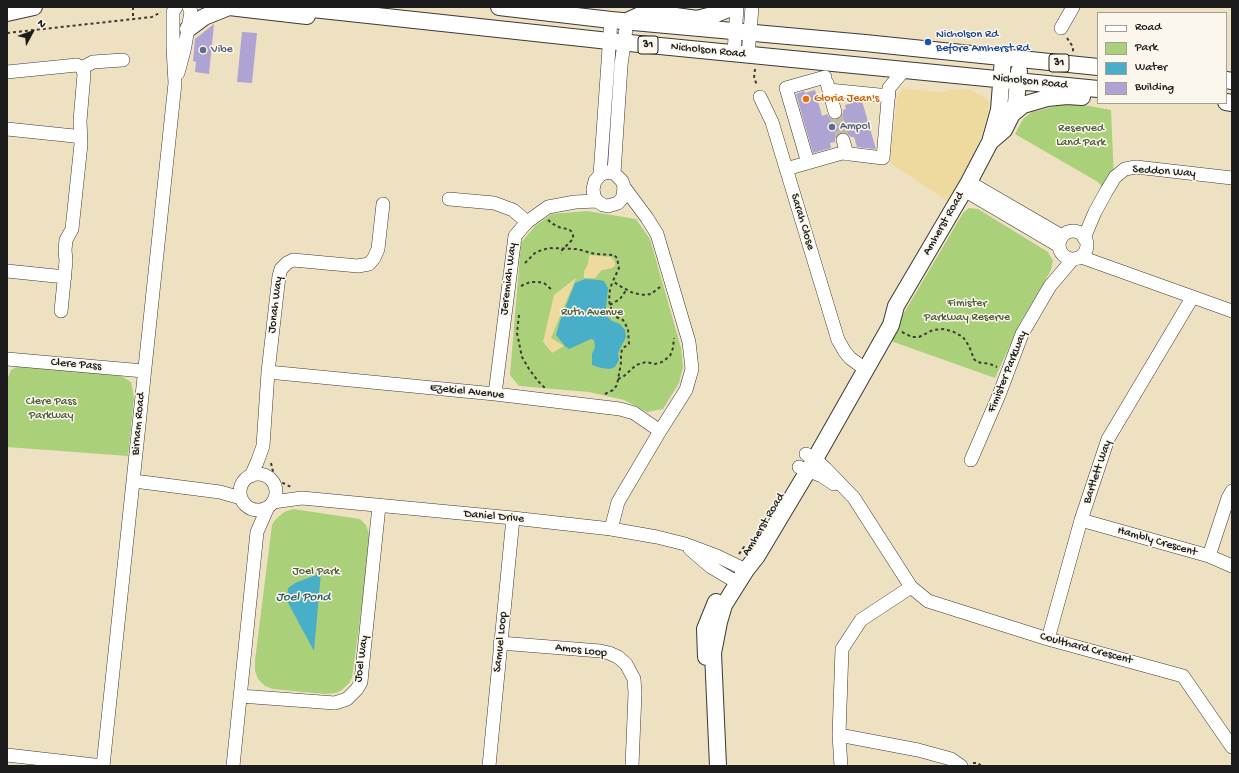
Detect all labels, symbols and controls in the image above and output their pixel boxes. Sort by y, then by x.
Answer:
north arrow [12,12,52,52]
legend [1097,12,1227,104]
text: N [34,17,48,31]
text: Road [1135,21,1161,35]
place label: Nicholson Rd Before Amherst Rd [936,28,1029,56]
road number: 31 [638,36,658,54]
marker: Nicholson Rd Before Amherst Rd [923,37,933,47]
street label: Nicholson Road [670,40,746,62]
text: Park [1135,41,1158,55]
place label: Vibe [211,43,233,57]
marker: Vibe [198,45,208,55]
road number: 31 [1049,54,1069,72]
text: Water [1135,61,1167,75]
street label: Nicholson Road [992,71,1068,93]
text: Building [1135,81,1174,95]
place label: Gloria Jean's [814,92,879,106]
marker: Gloria Jean's [801,94,811,104]
place label: Ampol [840,120,870,134]
marker: Ampol [827,122,837,132]
park label: Reserved Land Park [1056,122,1106,150]
street label: Seddon Way [1132,163,1196,181]
street label: Amherst Road [920,190,968,258]
street label: Sarah Close [787,192,817,252]
street label: Jeremiah Way [497,242,521,316]
street label: Jonah Way [265,276,287,334]
park label: Fimister Parkway Reserve [924,297,1010,325]
park label: Ruth Avenue [561,306,623,320]
street label: Fimister Parkway [985,329,1031,415]
street label: Clere Pass [50,356,102,374]
street label: Ezekiel Avenue [429,381,505,403]
street label: Birnam Road [129,392,149,456]
park label: Clere Pass Parkway [26,395,76,423]
street label: Bartlett Way [1080,438,1116,506]
street label: Amherst Road [740,491,788,559]
street label: Daniel Drive [463,507,525,527]
street label: Hambly Crescent [1116,524,1198,560]
park label: Joel Park [292,565,340,579]
water label: Joel Pond [276,590,330,606]
street label: Samuel Loop [491,611,511,673]
street label: Coulthard Crescent [1038,630,1134,668]
street label: Joel Way [352,635,372,683]
street label: Amos Loop [554,641,608,661]

